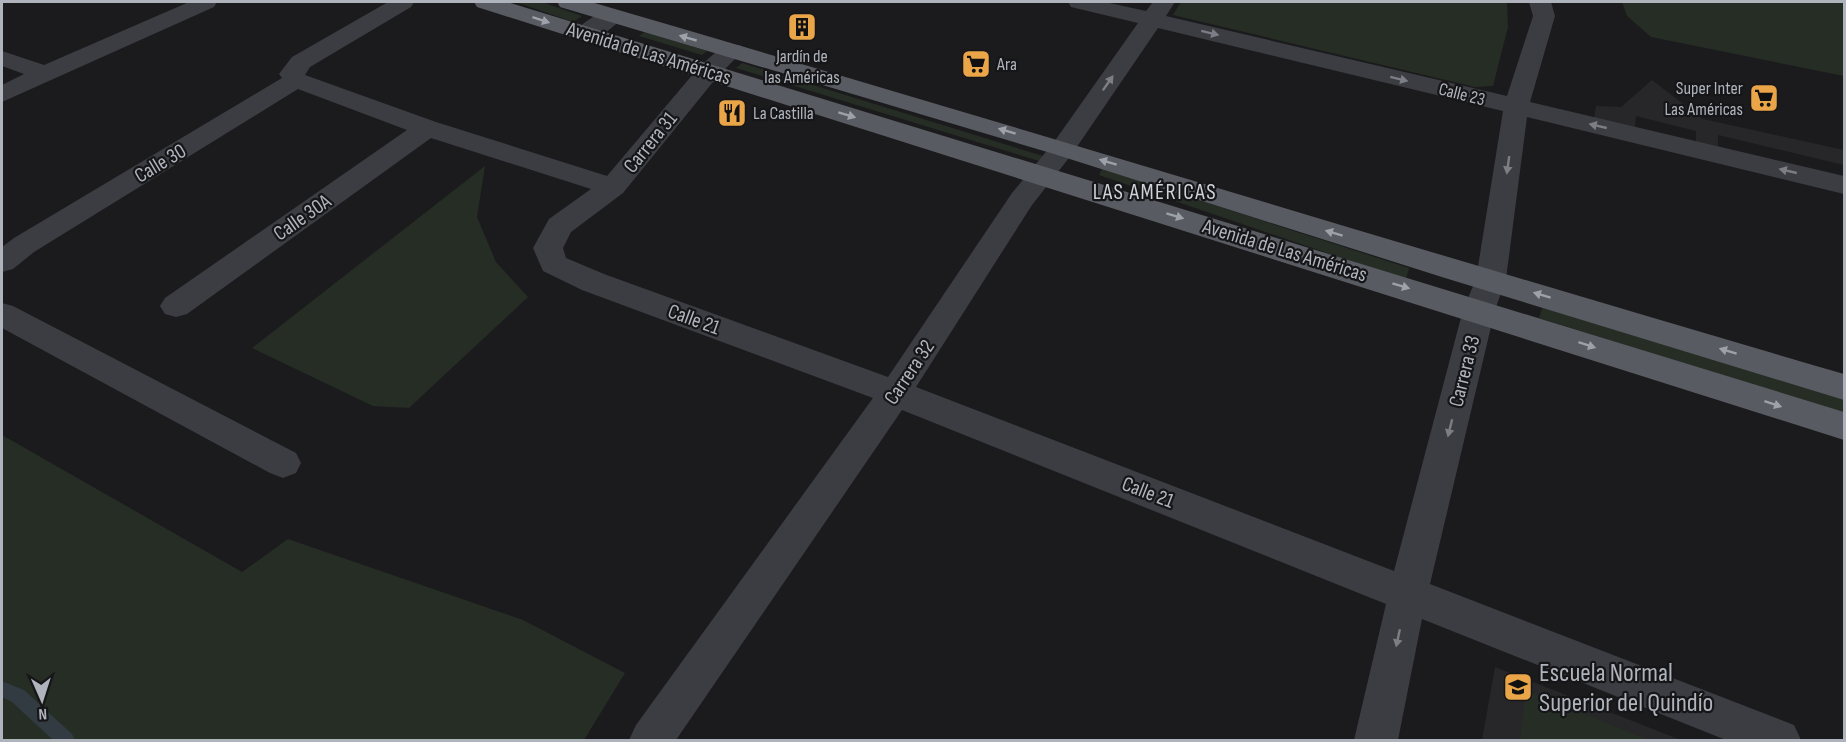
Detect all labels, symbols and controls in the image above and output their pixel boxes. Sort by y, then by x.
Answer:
building icon: Jardín de las Américas [786,11,818,43]
one-way arrow [532,15,550,25]
street label: Avenida de Las Américas [563,16,734,90]
one-way arrow [1201,28,1219,38]
one-way arrow [679,33,697,42]
place label: Jardín de las Américas [764,46,840,88]
supermarket icon: Ara [960,48,992,80]
place label: Ara [996,54,1017,75]
one-way arrow [1390,74,1409,84]
one-way arrow [1102,75,1114,91]
place label: Super Inter Las Américas [1664,78,1743,120]
street label: Calle 23 [1436,79,1487,110]
supermarket icon: Super Inter Las Américas [1748,82,1780,114]
restaurant icon: La Castilla [716,97,748,129]
place label: La Castilla [753,103,814,124]
street label: Carrera 31 [618,106,683,178]
one-way arrow [838,111,856,120]
one-way arrow [1589,121,1607,131]
one-way arrow [997,126,1015,135]
street label: Calle 30 [130,138,191,188]
one-way arrow [1503,155,1512,174]
one-way arrow [1099,157,1117,166]
one-way arrow [1778,166,1797,176]
district label: LAS AMÉRICAS [1093,179,1217,206]
street label: Calle 30A [269,188,337,246]
one-way arrow [1166,212,1184,221]
street label: Avenida de Las Américas [1199,213,1370,287]
one-way arrow [1325,227,1343,237]
one-way arrow [1392,282,1410,291]
one-way arrow [1533,290,1551,299]
street label: Calle 21 [664,299,724,341]
street label: Carrera 33 [1444,333,1485,409]
street label: Carrera 32 [879,335,940,409]
one-way arrow [1578,340,1596,350]
one-way arrow [1719,346,1737,355]
one-way arrow [1764,399,1782,409]
one-way arrow [1444,419,1454,437]
street label: Calle 21 [1118,471,1178,514]
one-way arrow [1393,629,1402,648]
place label: Escuela Normal Superior del Quindío [1539,658,1713,719]
north arrow [12,670,72,730]
school or university icon: Escuela Normal Superior del Quindío [1502,671,1534,703]
text: N [38,704,47,723]

